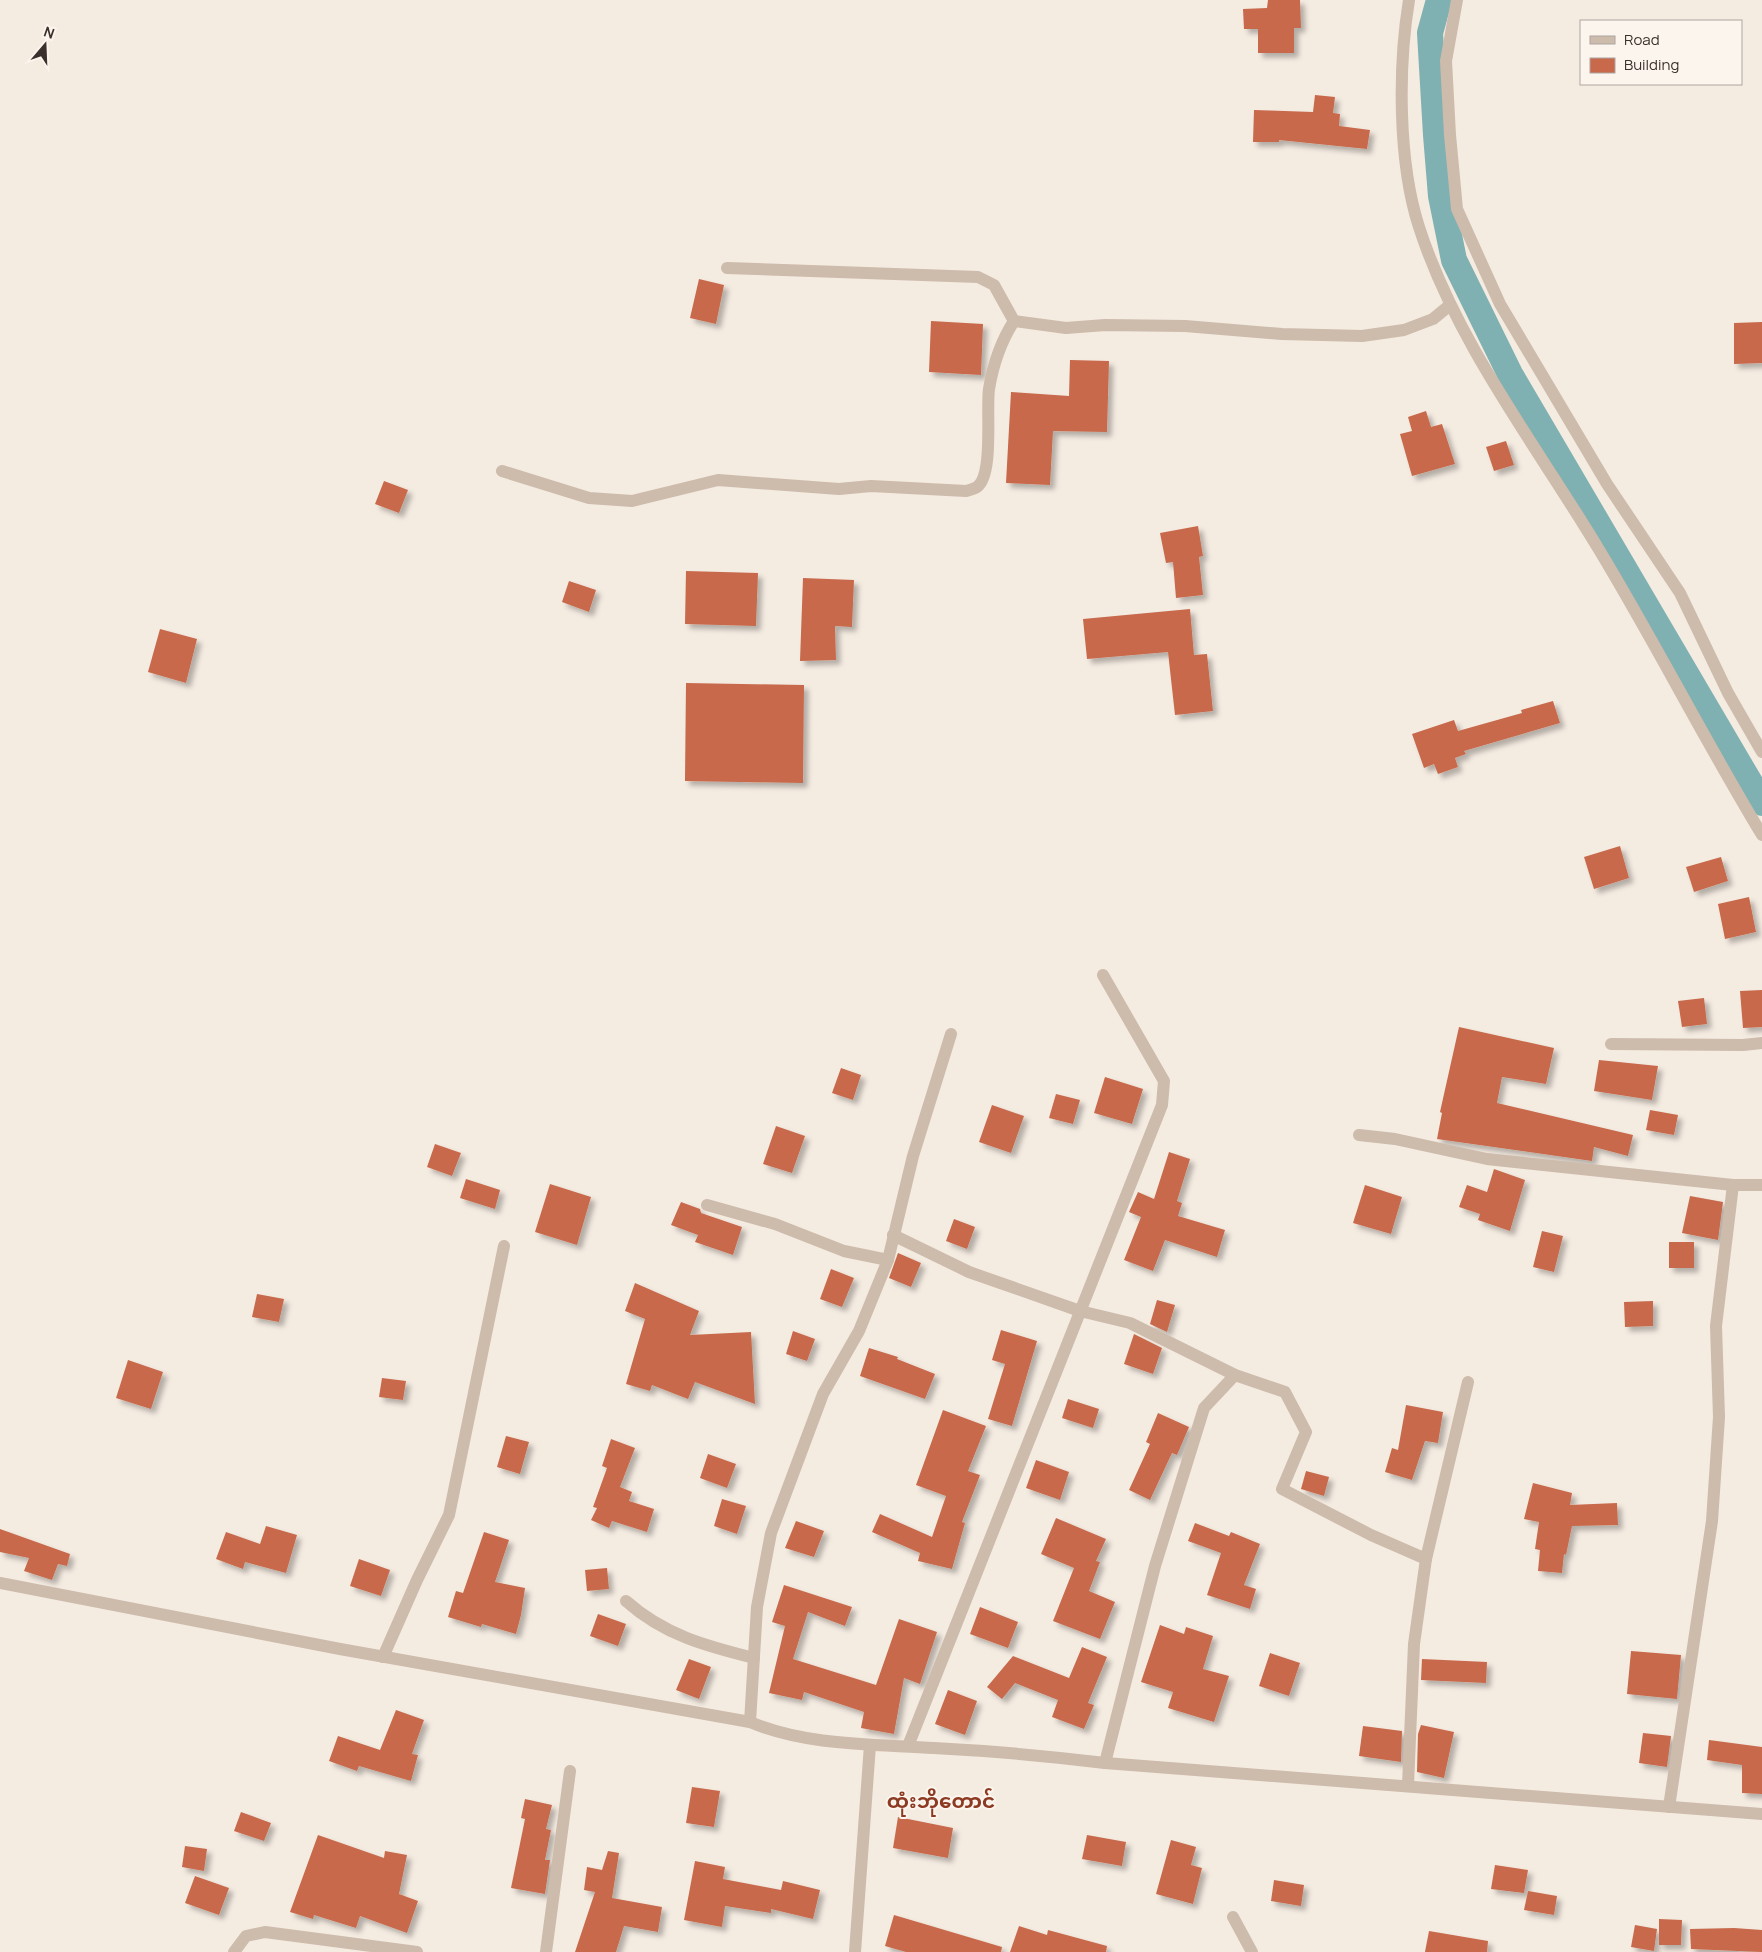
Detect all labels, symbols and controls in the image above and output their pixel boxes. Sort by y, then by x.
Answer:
north arrow [20,20,70,70]
legend [1580,20,1742,85]
text: N [42,22,57,43]
text: Road [1624,29,1660,50]
text: Building [1624,54,1679,75]
district label: ထုံးဘိုတောင် [887,1787,995,1817]

